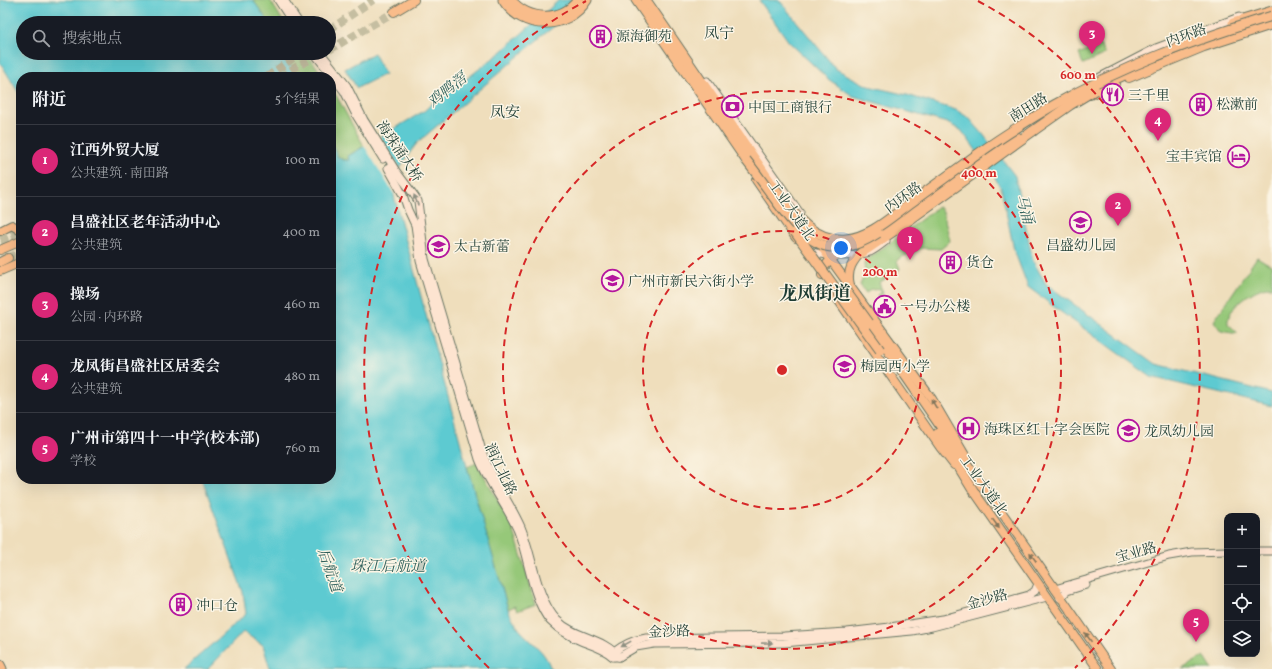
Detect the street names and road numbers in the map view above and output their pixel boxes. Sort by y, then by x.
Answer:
street label: 内环路 [1164,20,1209,53]
street label: 南田路 [1006,89,1052,127]
street label: 海珠涌大桥 [371,118,426,186]
street label: 工业大道北 [763,177,819,245]
street label: 内环路 [881,178,926,218]
street label: 润江北路 [479,440,520,499]
street label: 工业大道北 [955,452,1011,520]
street label: 宝业路 [1114,539,1159,568]
street label: 金沙路 [965,586,1010,615]
street label: 金沙路 [648,622,690,643]

